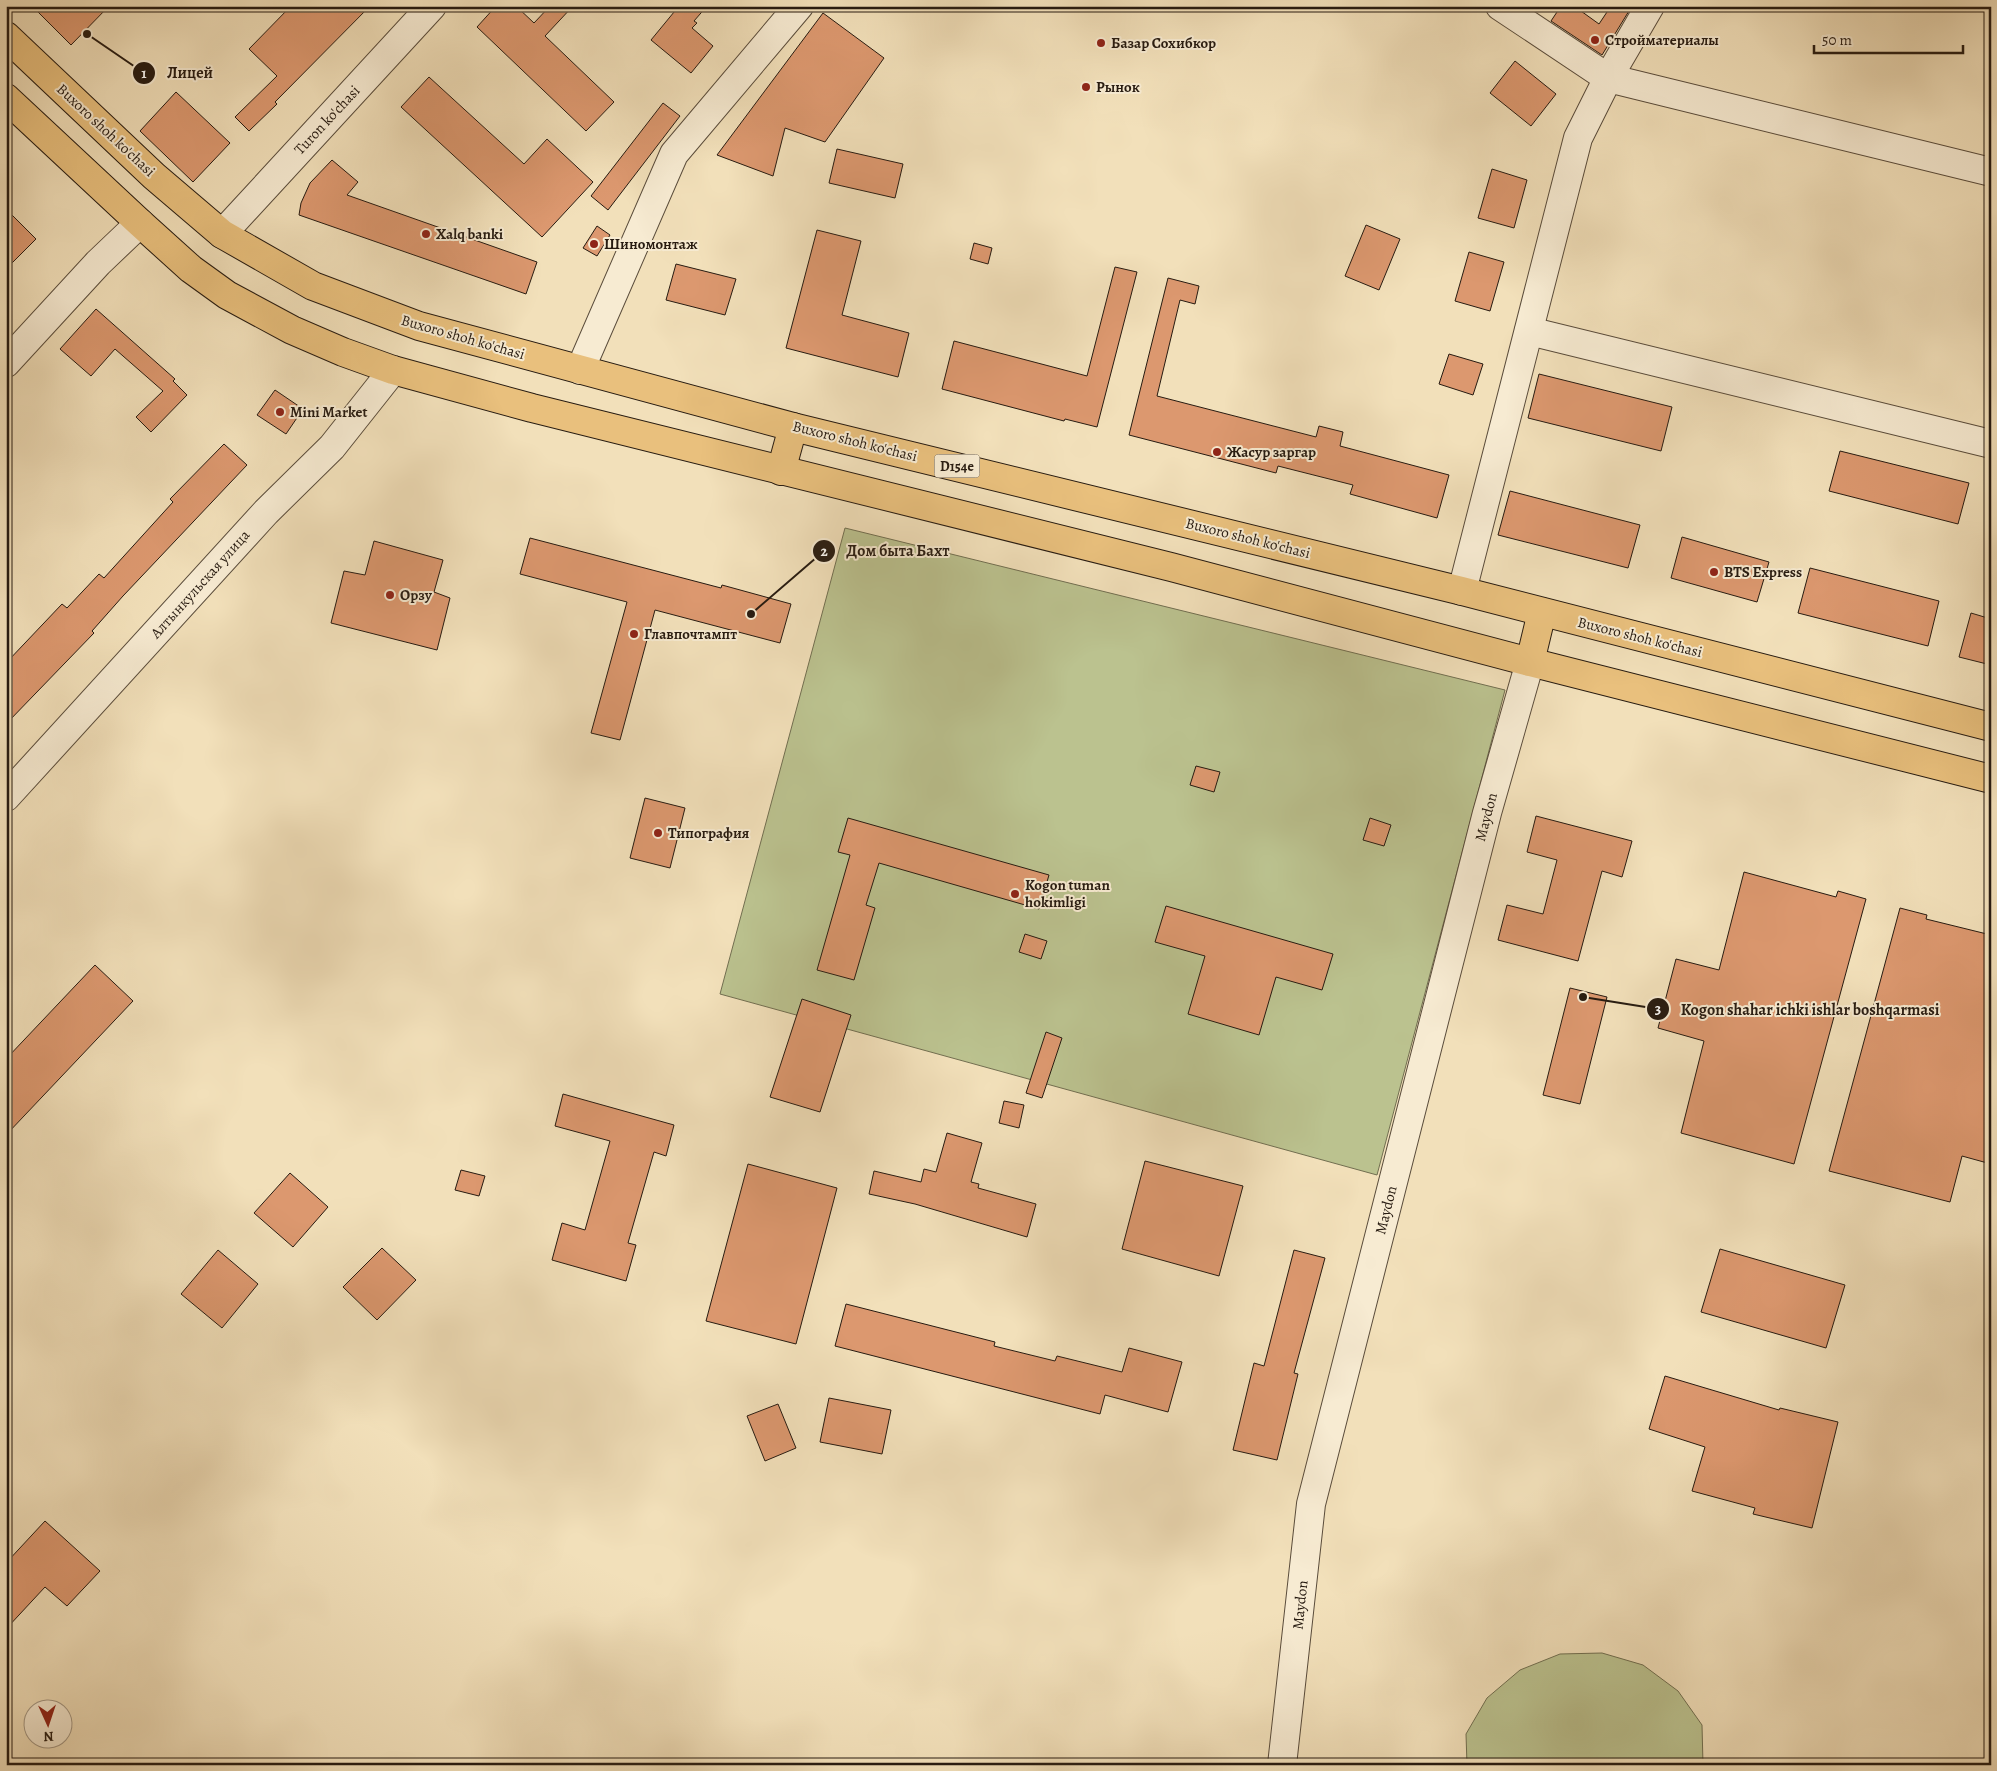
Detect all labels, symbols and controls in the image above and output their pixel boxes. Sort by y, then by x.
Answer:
scale bar [1814,22,1963,54]
place label: Стройматериалы [1605,30,1719,50]
text: 50 m [1822,30,1852,50]
place label: Базар Сохибкор [1111,33,1216,53]
marker: Стройматериалы [1589,34,1601,46]
marker: Базар Сохибкор [1095,37,1107,49]
callout: Лицей [132,57,223,88]
text: Лицей [167,62,213,84]
text: 1 [141,63,147,83]
place label: Рынок [1096,77,1140,97]
street label: Buxoro shoh ko'chasi [52,79,160,181]
street label: Turon ko'chasi [290,81,364,159]
marker: Рынок [1080,81,1092,93]
place label: Xalq banki [436,224,504,244]
marker: Xalq banki [420,228,432,240]
place label: Шиномонтаж [604,234,698,254]
marker: Шиномонтаж [588,238,600,250]
street label: Buxoro shoh ko'chasi [399,310,527,364]
place label: Mini Market [290,402,368,422]
marker: Mini Market [274,406,286,418]
street label: Buxoro shoh ko'chasi [791,416,919,466]
place label: Жасур заргар [1227,442,1316,462]
marker: Жасур заргар [1211,446,1223,458]
road number: D154e [934,454,980,478]
street label: Buxoro shoh ko'chasi [1184,513,1312,563]
street label: Алтынкульская улица [145,525,254,643]
callout: Дом быта Бахт [811,535,959,566]
text: Дом быта Бахт [846,540,950,562]
text: 2 [820,541,828,561]
place label: BTS Express [1724,562,1802,582]
marker: BTS Express [1708,566,1720,578]
place label: Орзу [400,585,433,605]
marker: Орзу [384,589,396,601]
street label: Buxoro shoh ko'chasi [1576,612,1704,662]
place label: Главпочтампт [644,624,737,644]
marker: Главпочтампт [628,628,640,640]
street label: Maydon [1470,791,1502,843]
place label: Типография [668,823,750,843]
marker: Типография [652,827,664,839]
place label: Kogon tuman hokimligi [1025,875,1110,912]
marker: Kogon tuman hokimligi [1009,888,1021,900]
callout: Kogon shahar ichki ishlar boshqarmasi [1646,993,1949,1024]
text: 3 [1655,999,1661,1019]
text: Kogon shahar ichki ishlar boshqarmasi [1681,999,1940,1021]
street label: Maydon [1370,1184,1402,1236]
street label: Maydon [1287,1579,1313,1631]
north arrow [22,1698,72,1748]
text: N [43,1727,54,1746]

